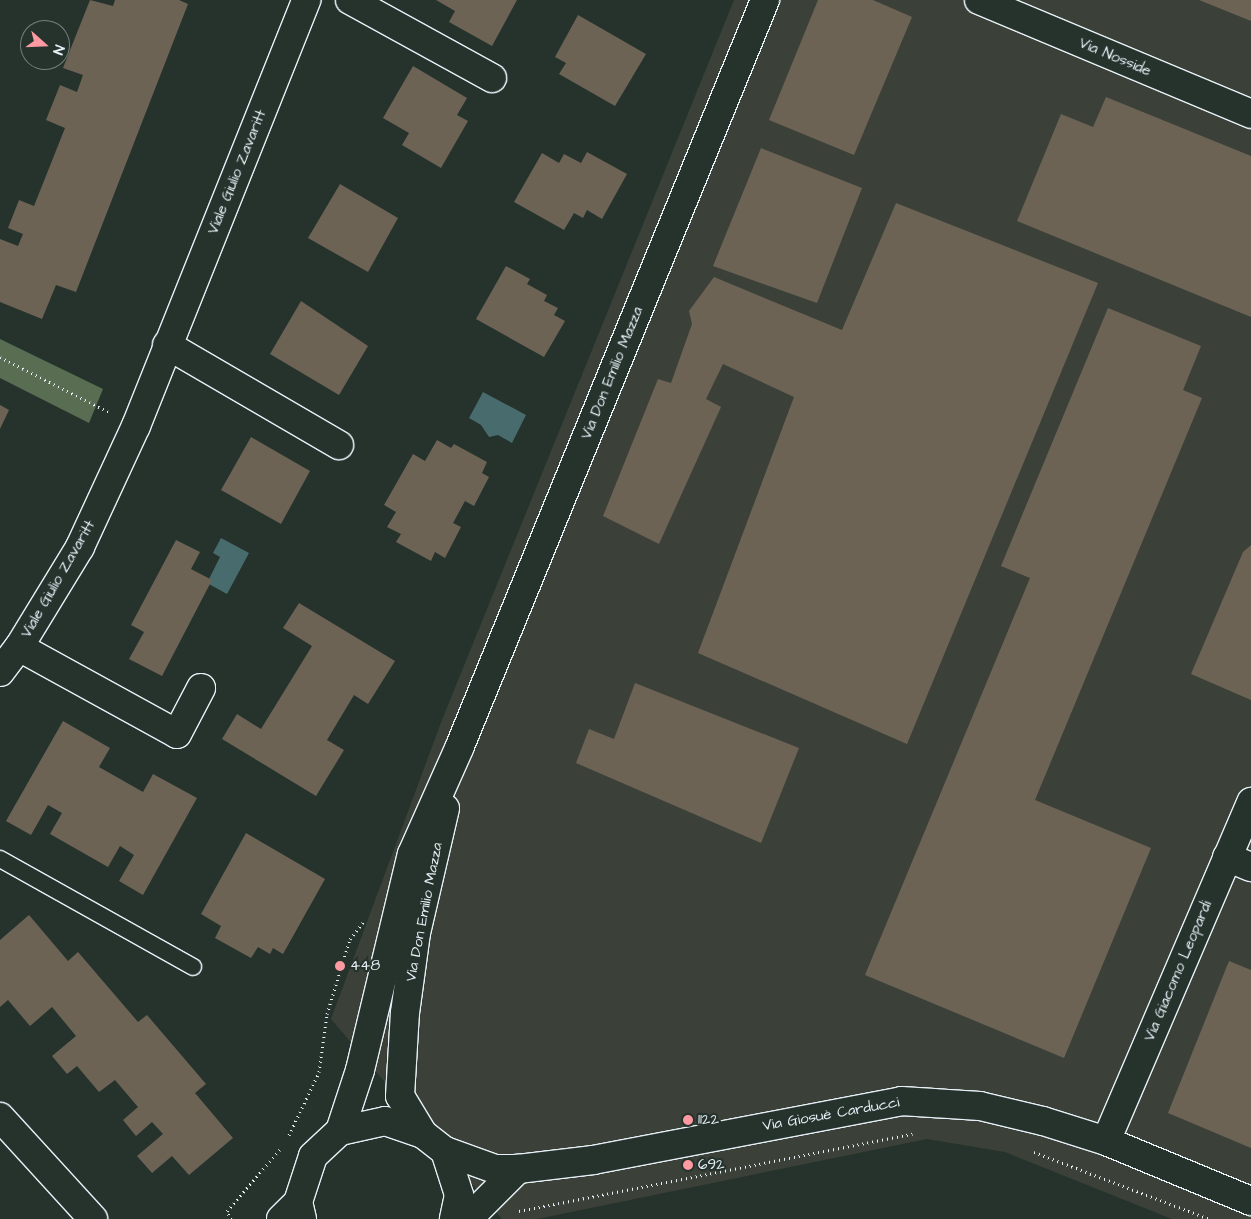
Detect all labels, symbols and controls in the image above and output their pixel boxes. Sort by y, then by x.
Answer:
north arrow [20,20,70,70]
street label: Via Nosside [1076,34,1154,80]
text: N [47,42,69,57]
street label: Viale Giulio Zavaritt [204,107,270,237]
street label: Via Don Emilio Mazza [577,304,647,442]
street label: Viale Giulio Zavaritt [17,517,99,641]
street label: Via Don Emilio Mazza [402,841,446,983]
street label: Via Giacomo Leopardi [1140,898,1216,1044]
place label: 448 [350,957,380,975]
marker: 448 [334,960,346,972]
street label: Via Giosuè Carducci [761,1093,901,1135]
place label: 1122 [698,1111,719,1129]
marker: 1122 [682,1114,694,1126]
place label: 692 [698,1156,725,1174]
marker: 692 [682,1159,694,1171]

